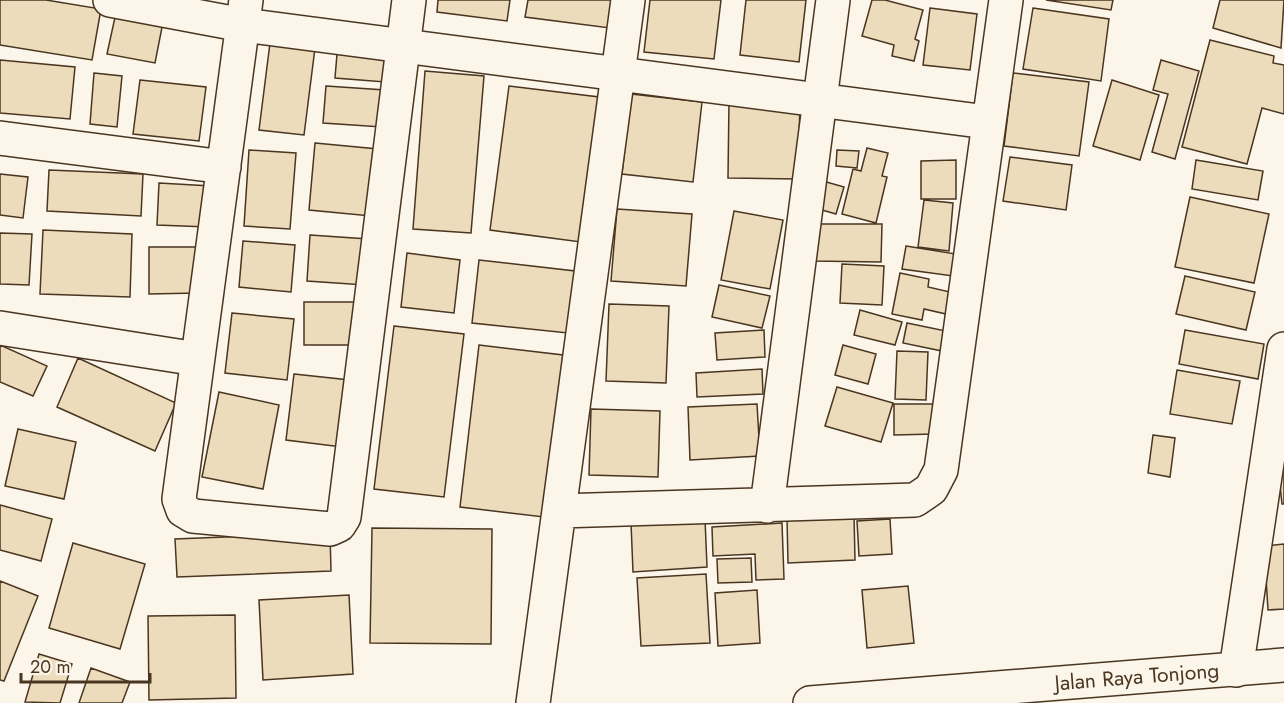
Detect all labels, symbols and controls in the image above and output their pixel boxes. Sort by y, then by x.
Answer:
scale bar [21,646,150,684]
text: 20 m [30,654,70,680]
street label: Jalan Raya Tonjong [1051,655,1220,699]

